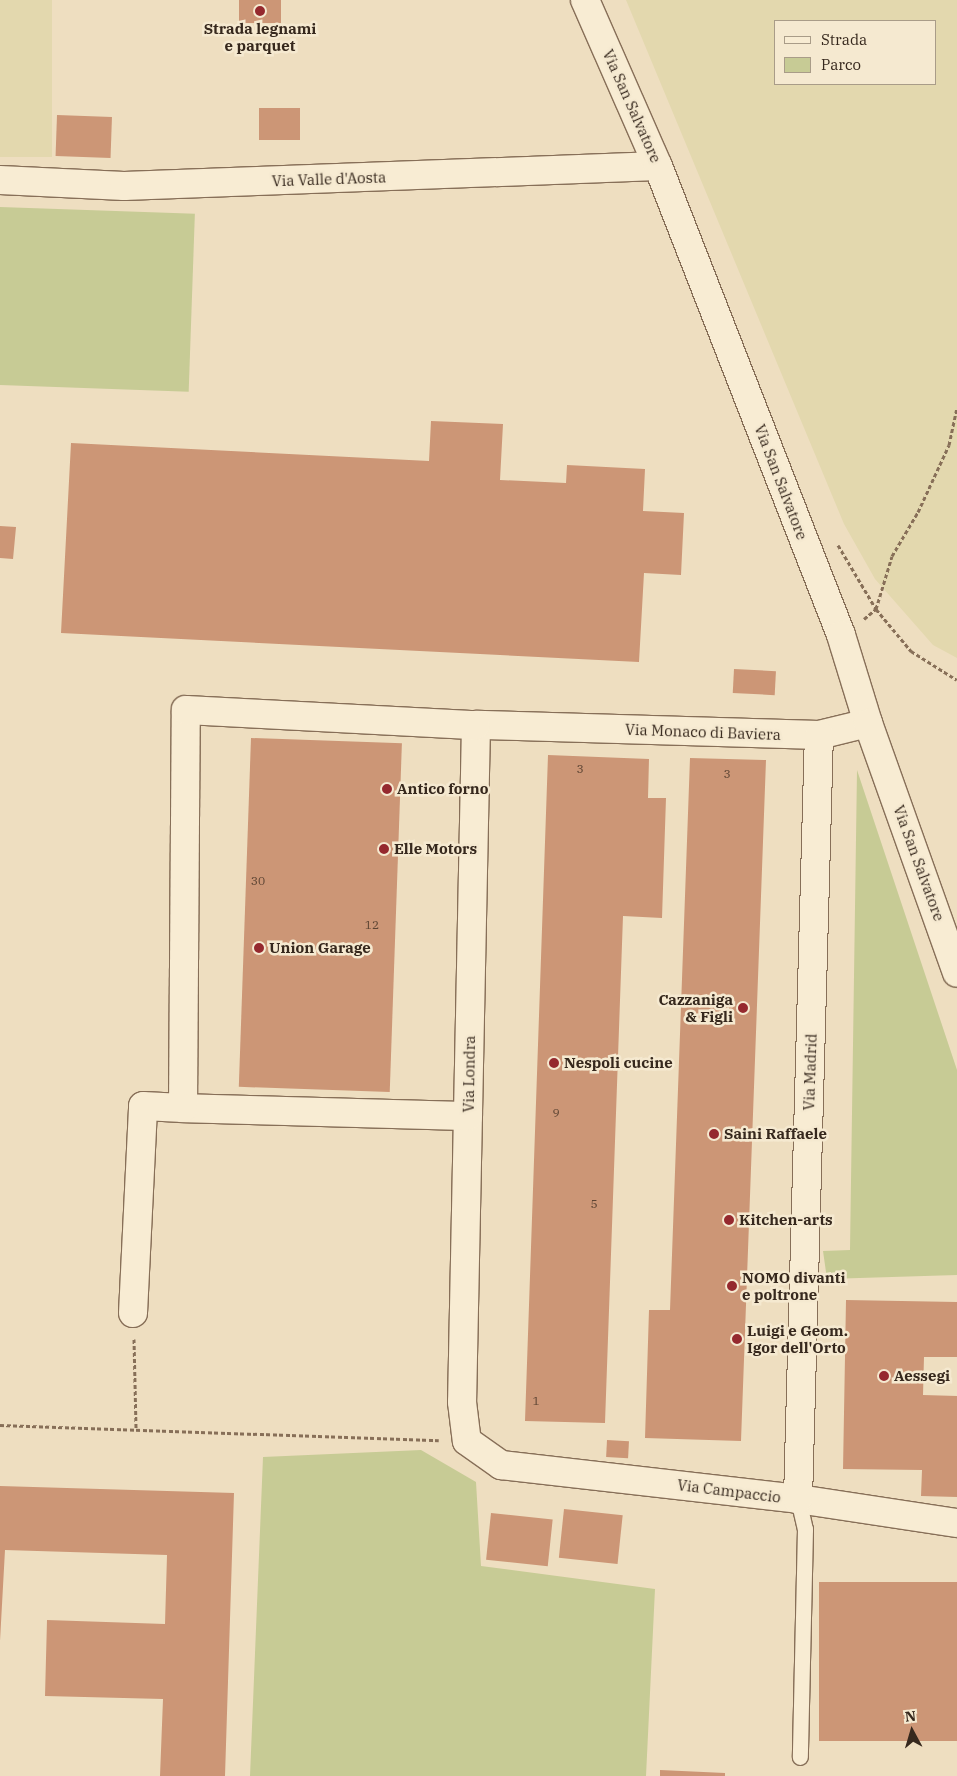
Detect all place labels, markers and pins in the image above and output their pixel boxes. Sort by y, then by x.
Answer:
marker: Strada legnami e parquet [254,5,266,17]
place label: Strada legnami e parquet [204,19,316,54]
place label: Antico forno [397,780,488,798]
marker: Antico forno [381,783,393,795]
place label: Elle Motors [394,840,477,858]
marker: Elle Motors [378,843,390,855]
place label: Union Garage [269,939,371,957]
marker: Union Garage [253,942,265,954]
place label: Cazzaniga & Figli [659,990,733,1025]
marker: Cazzaniga & Figli [737,1002,749,1014]
place label: Nespoli cucine [564,1054,673,1072]
marker: Nespoli cucine [548,1057,560,1069]
place label: Saini Raffaele [724,1125,827,1143]
marker: Saini Raffaele [708,1128,720,1140]
place label: Kitchen-arts [739,1211,833,1229]
marker: Kitchen-arts [723,1214,735,1226]
place label: NOMO divanti e poltrone [742,1268,846,1303]
marker: NOMO divanti e poltrone [726,1280,738,1292]
place label: Luigi e Geom. Igor dell'Orto [747,1321,848,1356]
marker: Luigi e Geom. Igor dell'Orto [731,1333,743,1345]
place label: Aessegi [894,1367,950,1385]
marker: Aessegi [878,1370,890,1382]

